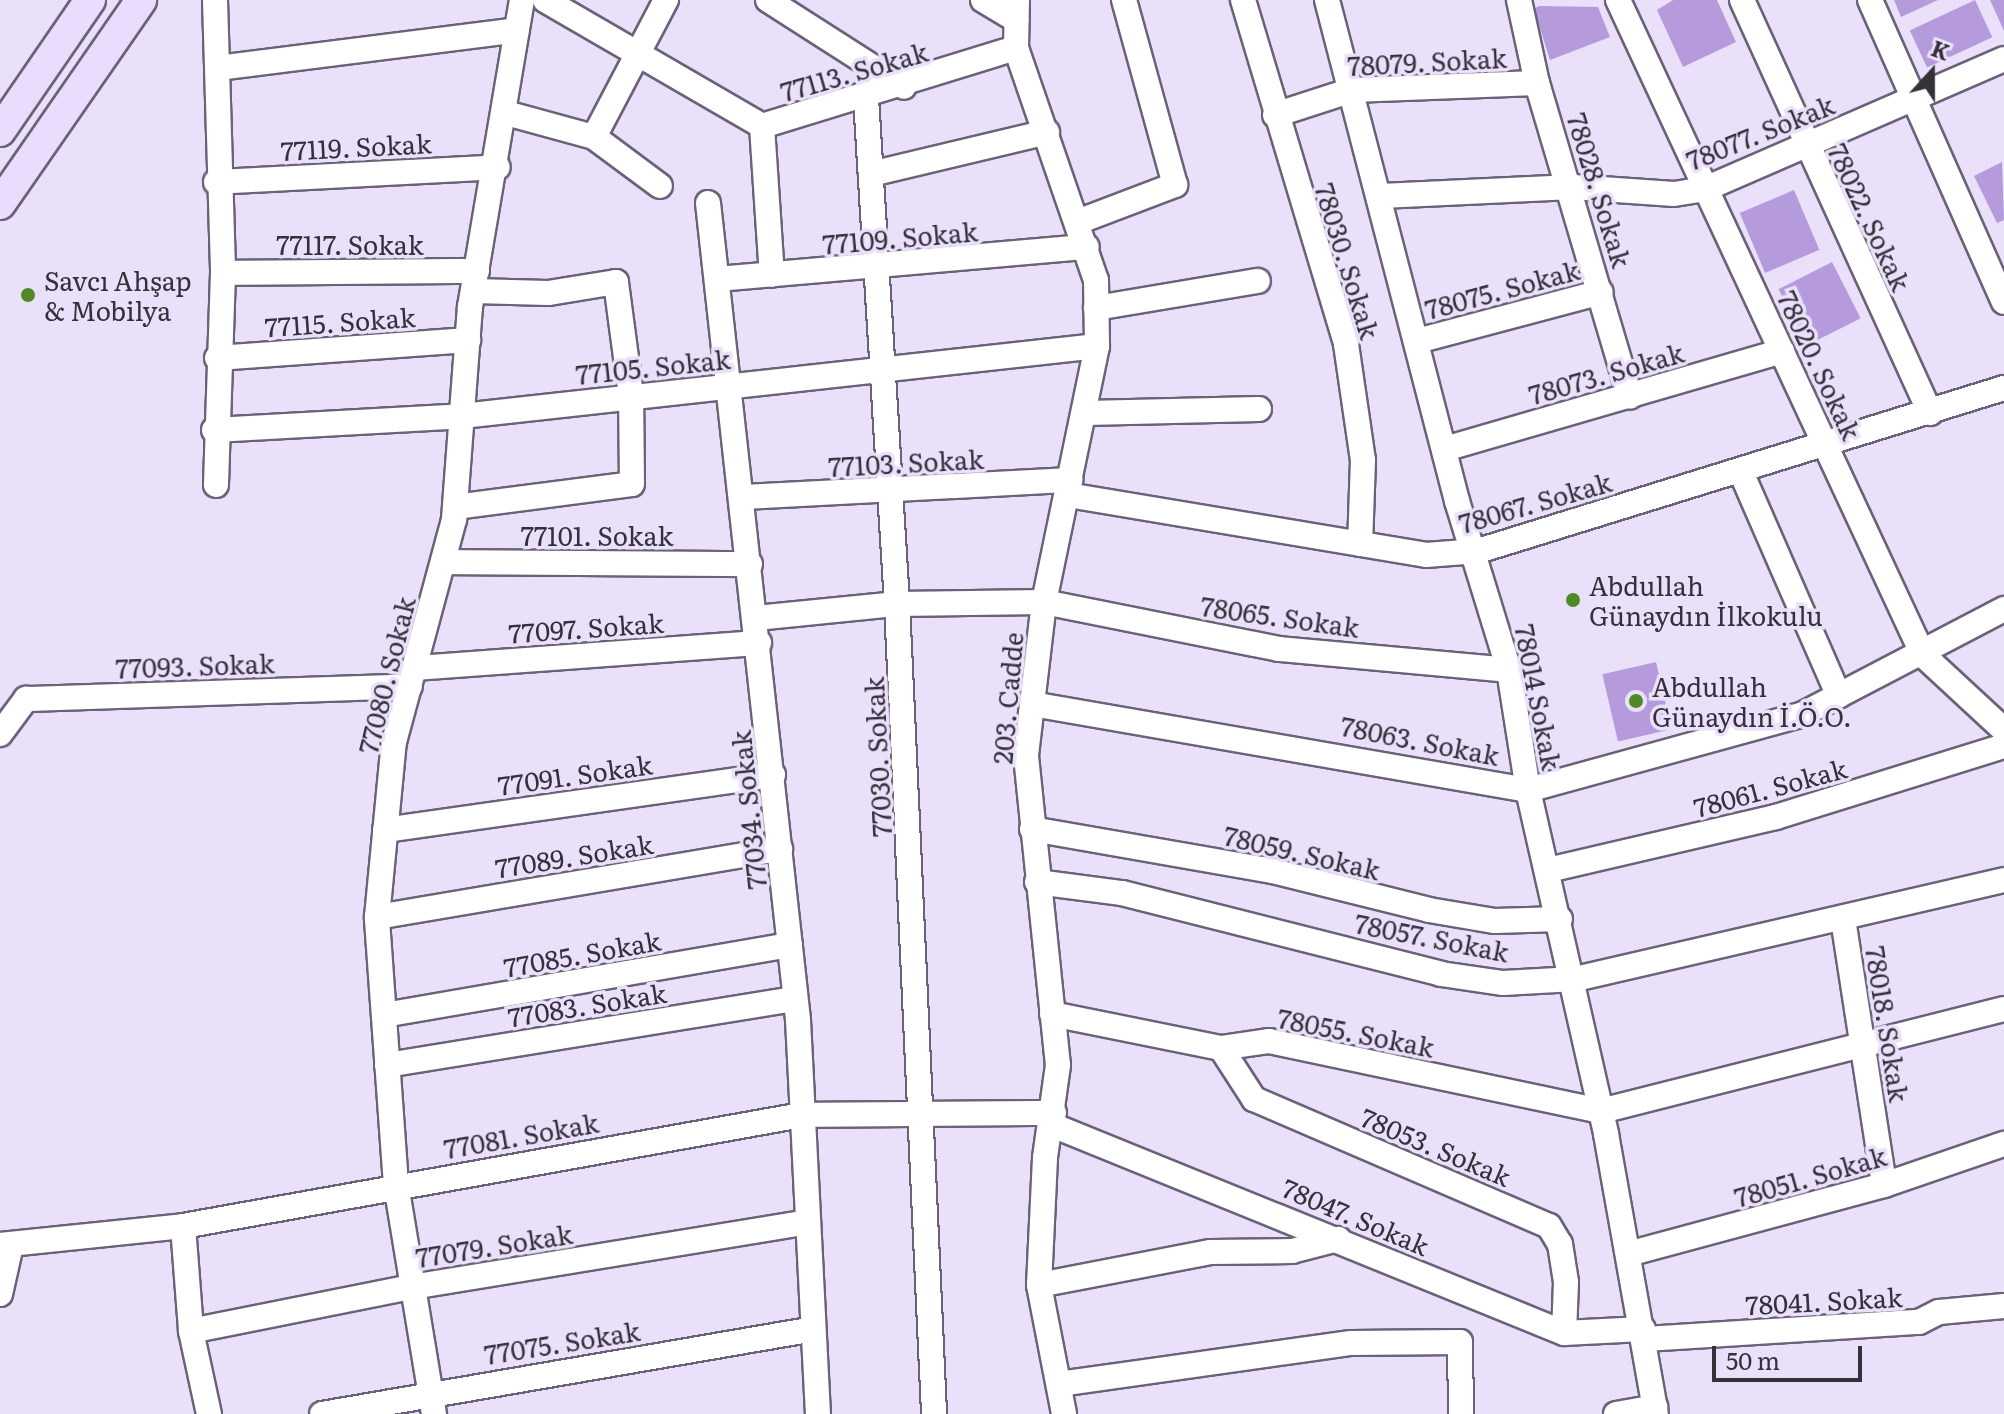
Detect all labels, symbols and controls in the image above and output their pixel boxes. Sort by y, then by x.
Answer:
text: K [1927,31,1955,68]
north arrow [1892,32,1972,112]
street label: 77113. Sokak [777,35,931,107]
street label: 78079. Sokak [1347,41,1507,81]
street label: 78077. Sokak [1682,88,1838,176]
street label: 78028. Sokak [1562,109,1638,271]
street label: 77119. Sokak [280,126,432,166]
street label: 78022. Sokak [1822,139,1918,295]
street label: 78030. Sokak [1310,179,1386,343]
street label: 77109. Sokak [821,215,979,259]
street label: 77117. Sokak [276,228,424,260]
street label: 78075. Sokak [1422,253,1582,325]
place label: Savcı Ahşap & Mobilya [44,264,191,326]
marker: Savcı Ahşap & Mobilya [19,286,37,304]
street label: 78020. Sokak [1772,286,1868,444]
street label: 77115. Sokak [264,300,416,342]
street label: 78073. Sokak [1525,336,1687,410]
street label: 77105. Sokak [574,342,732,390]
street label: 77103. Sokak [827,442,985,482]
street label: 78067. Sokak [1455,465,1615,539]
street label: 77101. Sokak [521,519,673,551]
place label: Abdullah Günaydın İlkokulu [1589,569,1823,630]
street label: 78065. Sokak [1199,589,1361,643]
marker: Abdullah Günaydın İlkokulu [1564,591,1582,609]
street label: 77080. Sokak [351,593,421,757]
street label: 77097. Sokak [507,606,665,648]
street label: 78014 Sokak [1510,622,1568,772]
street label: 203. Cadde [986,631,1028,765]
street label: 77093. Sokak [115,647,275,683]
place label: Abdullah Günaydın İ.Ö.O. [1652,670,1852,732]
street label: 77030. Sokak [857,676,897,838]
marker: Abdullah Günaydın İ.Ö.O. [1627,692,1645,710]
street label: 78063. Sokak [1338,709,1502,771]
street label: 77034. Sokak [724,729,772,891]
street label: 77091. Sokak [496,748,654,800]
street label: 78061. Sokak [1690,752,1850,822]
street label: 78059. Sokak [1221,819,1383,885]
street label: 77089. Sokak [493,827,655,883]
street label: 78057. Sokak [1352,907,1512,967]
street label: 77085. Sokak [501,924,663,982]
street label: 78018. Sokak [1860,944,1916,1104]
street label: 77083. Sokak [506,976,668,1032]
street label: 78055. Sokak [1275,1002,1437,1062]
street label: 78053. Sokak [1356,1100,1516,1192]
street label: 77081. Sokak [441,1106,601,1164]
street label: 78051. Sokak [1731,1139,1889,1213]
street label: 78047. Sokak [1278,1171,1434,1261]
street label: 77079. Sokak [413,1217,575,1273]
street label: 78041. Sokak [1745,1280,1903,1320]
street label: 77075. Sokak [482,1314,642,1370]
scale bar [1716,1330,1866,1380]
text: 50 m [1726,1342,1780,1377]

